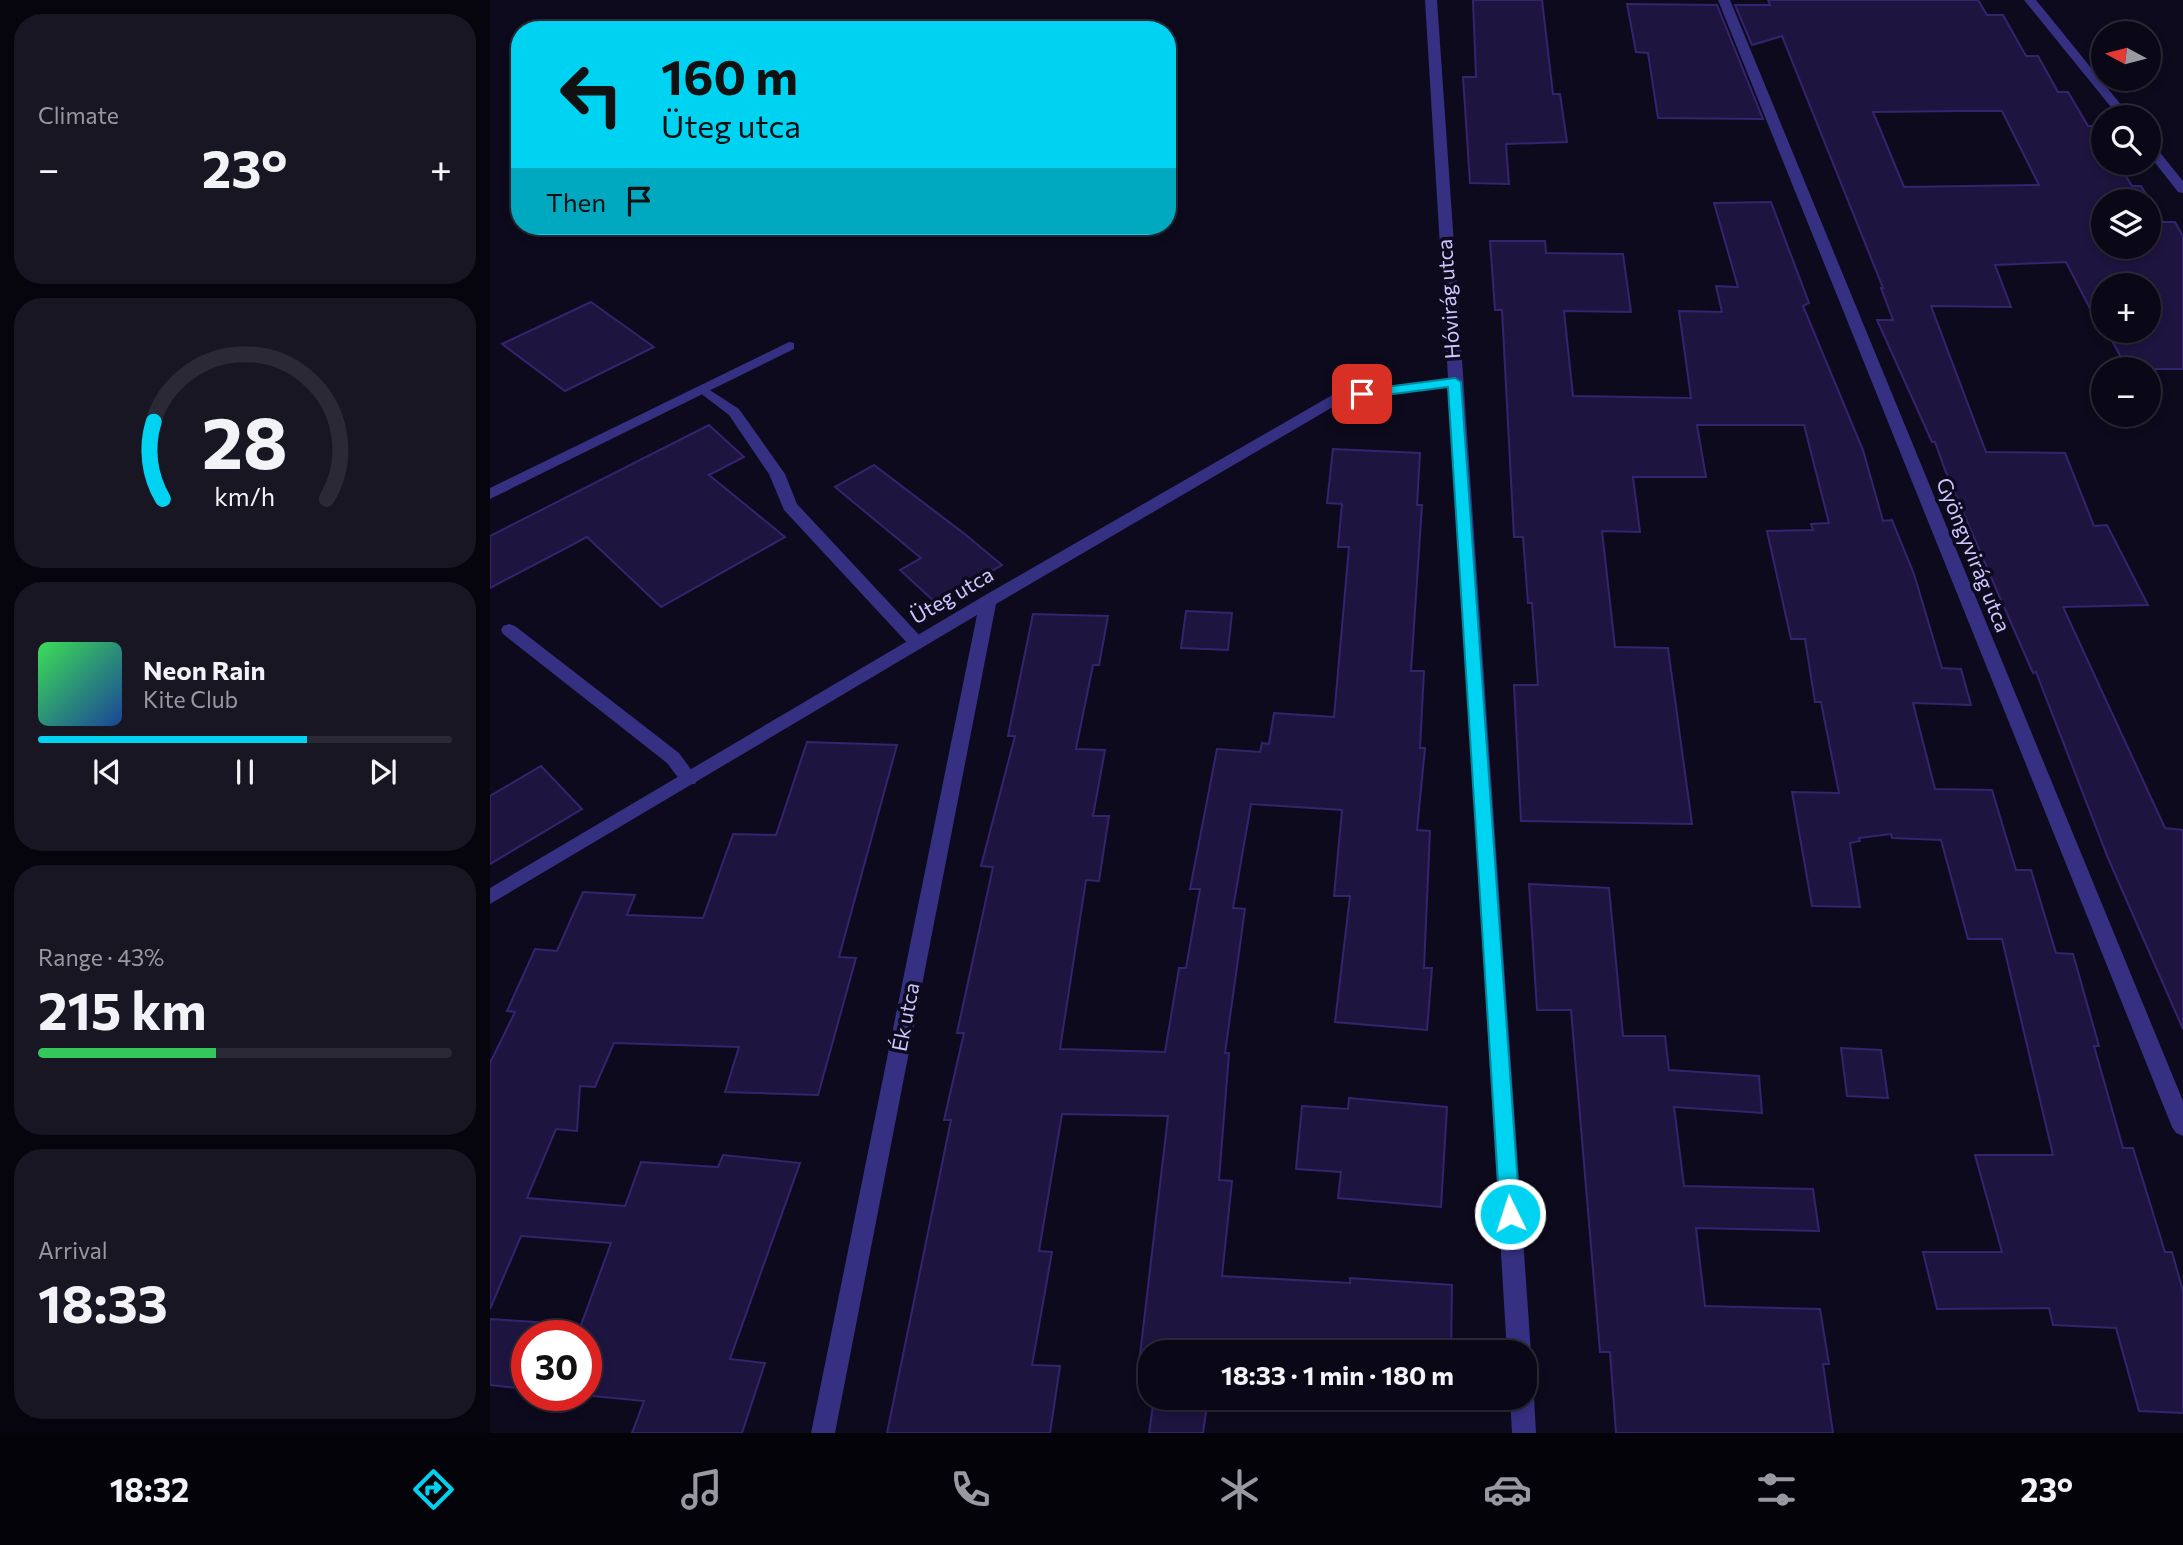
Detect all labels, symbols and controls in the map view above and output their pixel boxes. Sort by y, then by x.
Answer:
north arrow [2091,21,2161,91]
map controls [2091,21,2161,427]
text: 160 m [661,45,798,105]
icon: left [546,49,637,140]
text: Climate [38,101,119,129]
text: Üteg utca [661,105,801,145]
button: search [2091,105,2161,175]
text: 23° [202,135,288,199]
text: − [38,144,60,191]
text: + [430,144,452,191]
icon: arrive [620,182,658,220]
text: Then [546,186,606,217]
button: layers [2091,189,2161,259]
street label: Hóvirág utca [1431,238,1464,360]
button: + [2091,273,2161,343]
button: − [2091,357,2161,427]
pin [1332,364,1392,424]
icon: arrive [1343,375,1381,413]
text: 28 [202,395,288,484]
street label: Gyöngyvirág utca [1932,474,2017,635]
text: km/h [215,480,275,510]
street label: Üteg utca [905,561,997,628]
text: Neon Rain [143,654,266,685]
text: Kite Club [143,685,238,713]
icon: previous [88,753,126,791]
icon: pause [226,753,264,791]
icon: next [364,753,402,791]
text: Range · 43% [38,943,164,971]
text: 215 km [38,977,207,1041]
street label: Ék utca [886,980,923,1053]
position arrow [1473,1177,1547,1251]
text: Arrival [38,1236,108,1264]
text: 18:33 [38,1270,168,1334]
speed limit sign: 30 [511,1320,602,1411]
text: 18:33 · 1 min · 180 m [1221,1359,1454,1390]
icon: directions [409,1465,458,1514]
icon: music [677,1465,726,1514]
icon: phone [946,1465,995,1514]
icon: climate [1215,1465,1264,1514]
icon: car [1483,1465,1532,1514]
icon: filters [1752,1465,1801,1514]
text: 18:32 [110,1469,189,1509]
text: 23° [2020,1469,2073,1509]

